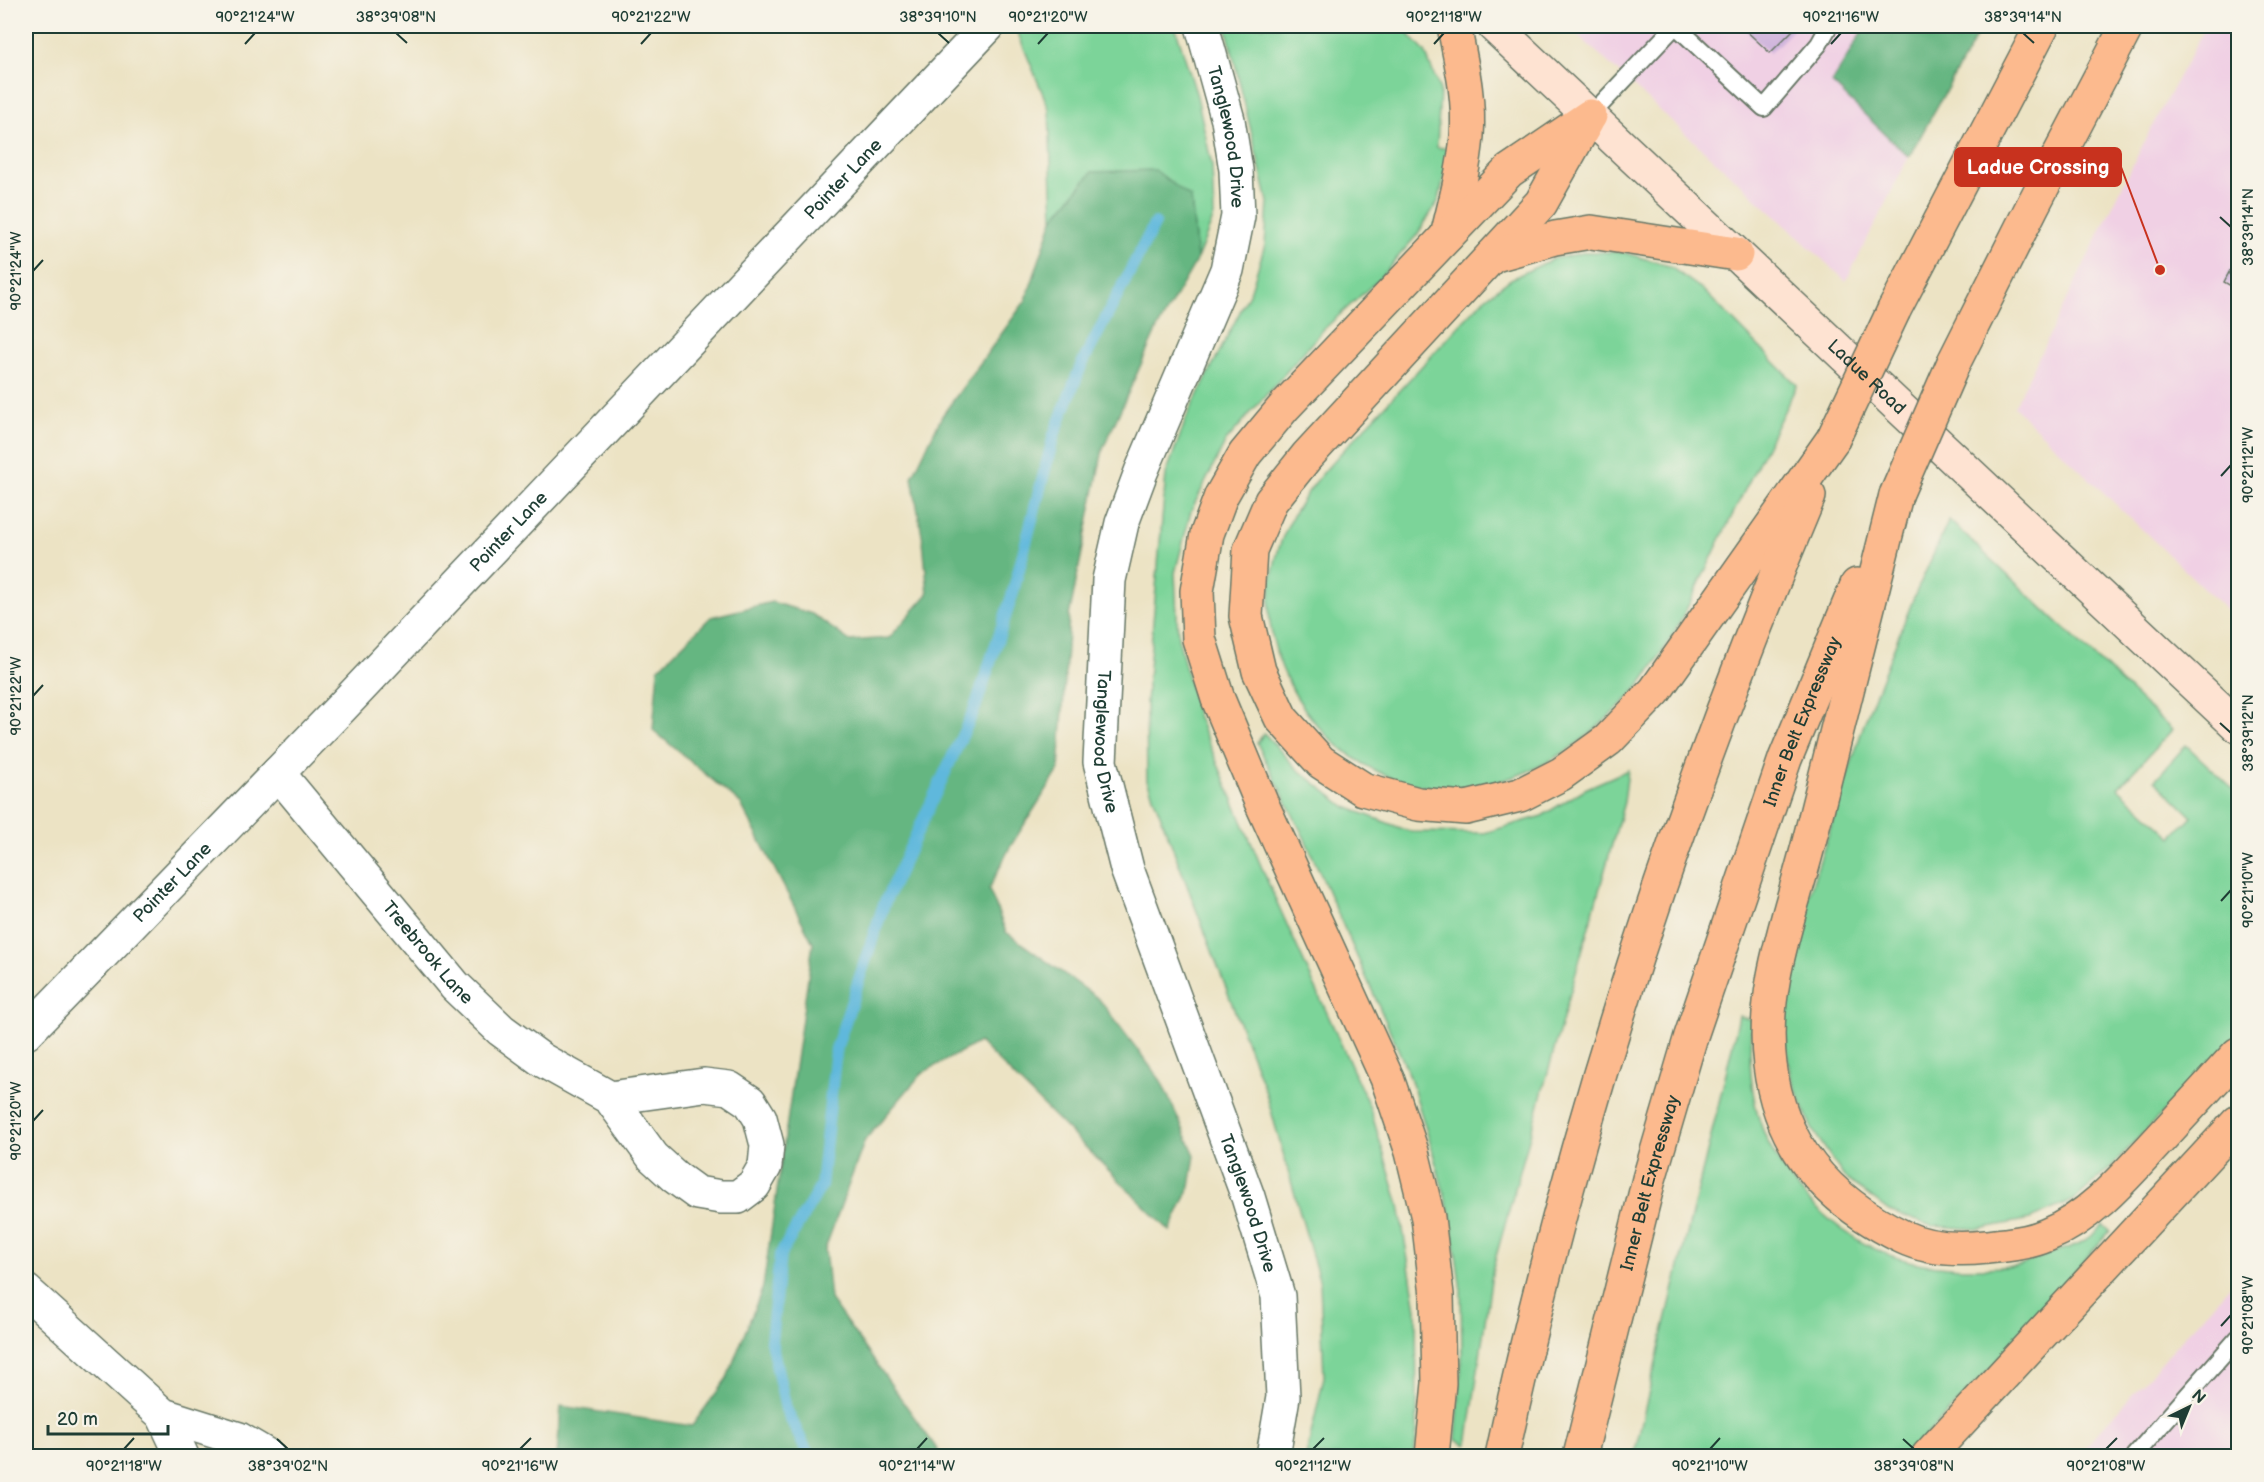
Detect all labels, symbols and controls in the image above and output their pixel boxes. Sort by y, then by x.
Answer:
text: 90°21'24"W [215,8,295,27]
text: 38°39'08"N [356,8,436,27]
text: 90°21'22"W [611,8,691,27]
text: 38°39'10"N [899,8,977,27]
text: 90°21'20"W [1008,8,1088,27]
text: 90°21'18"W [1406,8,1482,27]
text: 90°21'16"W [1803,8,1880,27]
text: 38°39'14"N [1984,8,2062,27]
street label: Tanglewood Drive [1203,64,1248,209]
street label: Pointer Lane [800,134,886,223]
callout: Ladue Crossing [1955,148,2121,186]
text: Ladue Crossing [1967,156,2109,180]
text: 38°39'14"N [2239,188,2258,266]
text: 90°21'24"W [7,231,26,311]
street label: Ladue Road [1823,335,1910,419]
text: 90°21'12"W [2239,427,2258,503]
street label: Pointer Lane [465,487,552,576]
street label: Inner Belt Expressway [1759,633,1845,809]
text: 90°21'22"W [7,656,26,736]
street label: Tanglewood Drive [1089,669,1123,815]
text: 38°39'12"N [2239,694,2258,772]
street label: Pointer Lane [129,838,216,927]
text: 90°21'10"W [2239,852,2258,928]
street label: Treebrook Lane [378,897,478,1009]
text: 90°21'20"W [7,1081,26,1161]
street label: Inner Belt Expressway [1616,1092,1684,1273]
street label: Tanglewood Drive [1215,1131,1281,1275]
text: 90°21'08"W [2239,1275,2258,1355]
north arrow [2159,1377,2219,1437]
text: N [2187,1386,2209,1408]
scale bar [48,1398,168,1436]
text: 20 m [57,1409,98,1430]
text: 90°21'18"W [86,1457,162,1476]
text: 38°39'02"N [248,1457,328,1476]
text: 90°21'16"W [482,1457,559,1476]
text: 90°21'14"W [879,1457,956,1476]
text: 90°21'12"W [1275,1457,1351,1476]
text: 90°21'10"W [1672,1457,1748,1476]
text: 38°39'08"N [1874,1457,1954,1476]
text: 90°21'08"W [2066,1457,2146,1476]

